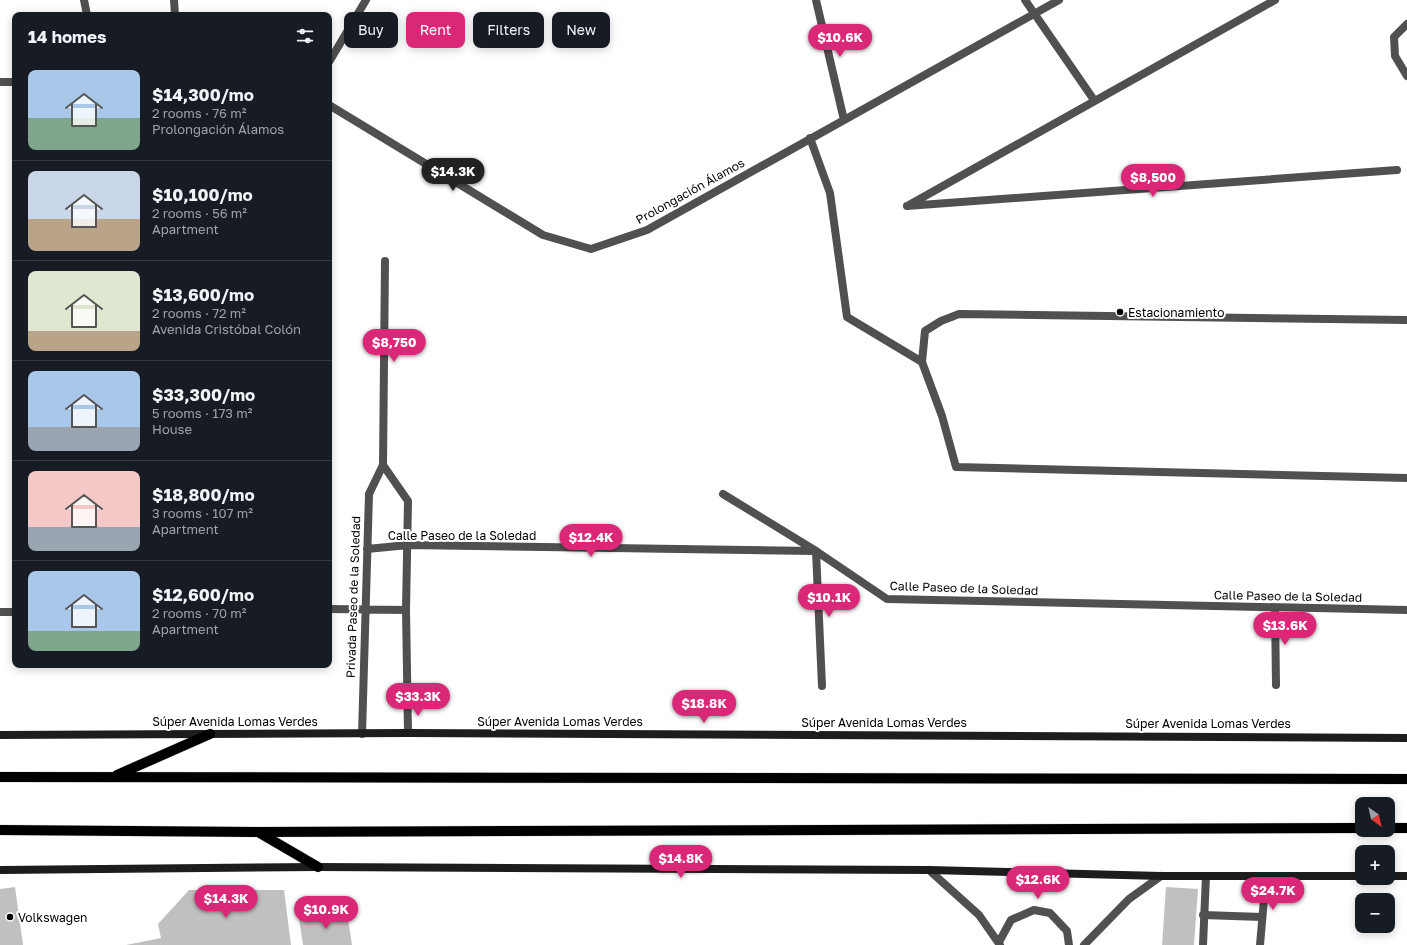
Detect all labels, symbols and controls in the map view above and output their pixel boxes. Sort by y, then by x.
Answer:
chip: Buy [344,12,398,48]
chip: Rent [406,12,465,48]
chip: Filters [473,12,544,48]
chip: New [552,12,610,48]
pin: $10.6K [807,24,873,58]
icon: filters [294,25,316,47]
text: 14 homes [28,26,107,47]
text: $10.6K [817,29,863,45]
text: $14,300/mo [152,84,254,105]
icon: home [60,86,108,134]
text: 2 rooms · 76 m² [152,105,246,121]
text: Prolongación Álamos [152,121,284,137]
street label: Prolongación Álamos [633,155,747,227]
pin: $14.3K [420,158,486,192]
text: $14.3K [430,163,476,179]
pin: $8,500 [1120,164,1186,198]
text: $8,500 [1130,169,1176,185]
text: $10,100/mo [152,184,253,205]
icon: home [60,187,108,235]
text: 2 rooms · 56 m² [152,205,247,221]
text: Apartment [152,221,219,237]
text: $13,600/mo [152,284,254,305]
icon: home [60,287,108,335]
text: 2 rooms · 72 m² [152,305,246,321]
place label: Estacionamiento [1128,305,1224,320]
marker: Estacionamiento [1115,307,1125,317]
text: Avenida Cristóbal Colón [152,321,301,337]
pin: $8,750 [361,329,427,363]
text: $8,750 [372,334,416,350]
text: $33,300/mo [152,384,255,405]
icon: home [60,387,108,435]
text: 5 rooms · 173 m² [152,405,252,421]
text: House [152,421,192,437]
text: $18,800/mo [152,484,255,505]
icon: home [60,487,108,535]
text: 3 rooms · 107 m² [152,505,253,521]
street label: Privada Paseo de la Soledad [343,516,363,678]
text: Apartment [152,521,219,537]
pin: $12.4K [558,524,624,558]
street label: Calle Paseo de la Soledad [388,528,536,543]
text: $12.4K [568,529,614,545]
street label: Calle Paseo de la Soledad [890,578,1038,598]
text: $12,600/mo [152,584,254,605]
pin: $10.1K [796,584,862,618]
icon: home [60,587,108,635]
street label: Calle Paseo de la Soledad [1214,587,1362,605]
text: $10.1K [807,589,851,605]
text: 2 rooms · 70 m² [152,605,247,621]
pin: $13.6K [1252,612,1318,646]
text: $13.6K [1262,617,1308,633]
text: Apartment [152,621,219,637]
pin: $33.3K [385,683,451,717]
text: $33.3K [395,688,441,704]
pin: $18.8K [671,690,737,724]
text: $18.8K [681,695,727,711]
street label: Súper Avenida Lomas Verdes [152,714,318,729]
street label: Súper Avenida Lomas Verdes [477,714,643,729]
street label: Súper Avenida Lomas Verdes [801,715,967,730]
street label: Súper Avenida Lomas Verdes [1125,716,1291,731]
north arrow [1355,797,1395,837]
map controls [1355,797,1395,933]
pin: $14.8K [648,845,714,879]
button: + [1355,845,1395,885]
text: $14.8K [658,850,704,866]
pin: $12.6K [1005,866,1071,900]
text: $12.6K [1015,871,1061,887]
pin: $24.7K [1240,877,1306,911]
text: $24.7K [1250,882,1296,898]
pin: $14.3K [193,885,259,919]
text: $14.3K [203,890,249,906]
button: − [1355,893,1395,933]
pin: $10.9K [293,896,359,930]
text: $10.9K [303,901,349,917]
place label: Volkswagen [18,910,87,925]
marker: Volkswagen [5,912,15,922]

